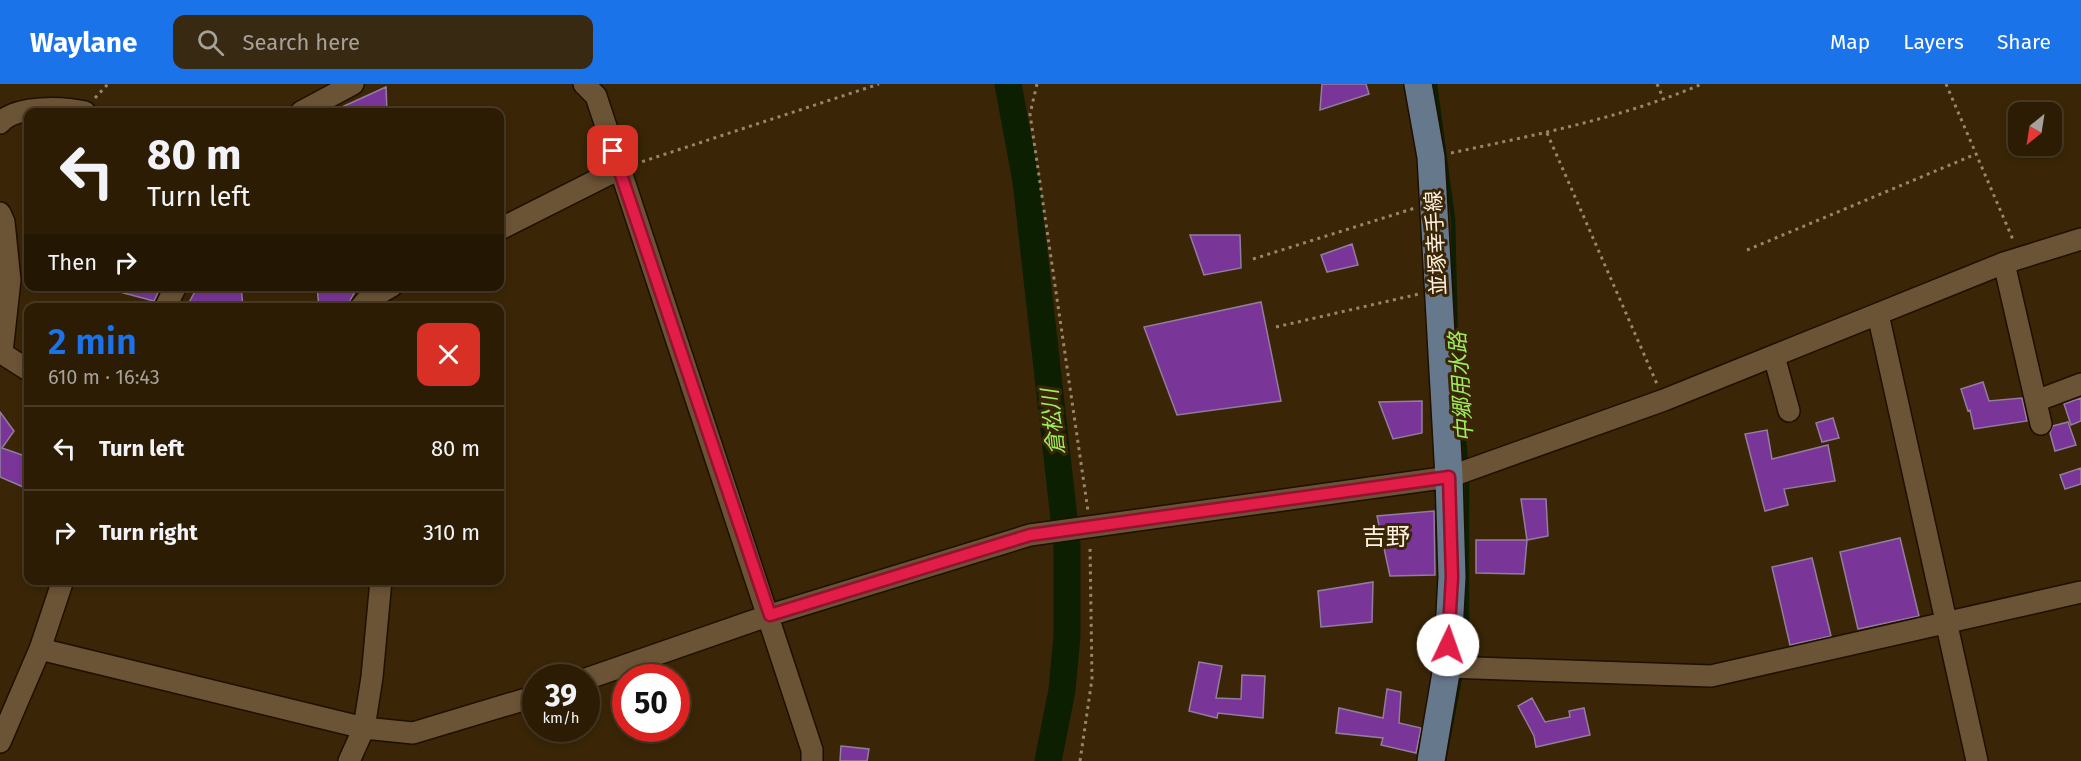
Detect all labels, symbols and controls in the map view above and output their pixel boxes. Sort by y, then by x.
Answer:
search box [173,15,593,69]
text: Waylane [30,26,137,59]
icon: search [194,26,227,59]
text: Search here [242,29,360,56]
text: Map [1830,29,1870,55]
text: Layers [1903,29,1964,55]
text: Share [1997,29,2051,55]
north arrow [2008,102,2062,156]
map controls [2008,102,2062,156]
pin [587,125,638,176]
text: 80 m [147,130,241,180]
icon: left [48,132,126,210]
icon: arrive [596,134,629,167]
text: Turn left [147,181,250,213]
street label: 並塚幸手線 [1420,190,1452,296]
icon: right [109,246,142,279]
text: Then [48,249,97,276]
text: 2 min [48,320,137,364]
button: close [417,323,480,386]
water label: 中郷用水路 [1444,329,1478,443]
text: 610 m · 16:43 [48,365,160,389]
water label: 倉松川 [1036,386,1070,456]
icon: left [48,432,81,465]
text: Turn left [99,435,184,462]
text: 80 m [431,435,480,462]
icon: right [48,516,81,549]
text: Turn right [99,519,198,546]
text: 310 m [423,519,480,546]
district label: 吉野 [1362,523,1410,551]
position arrow [1416,613,1480,677]
speed limit sign: 50 [612,664,690,742]
text: 39 [545,678,577,714]
text: km/h [542,709,580,727]

